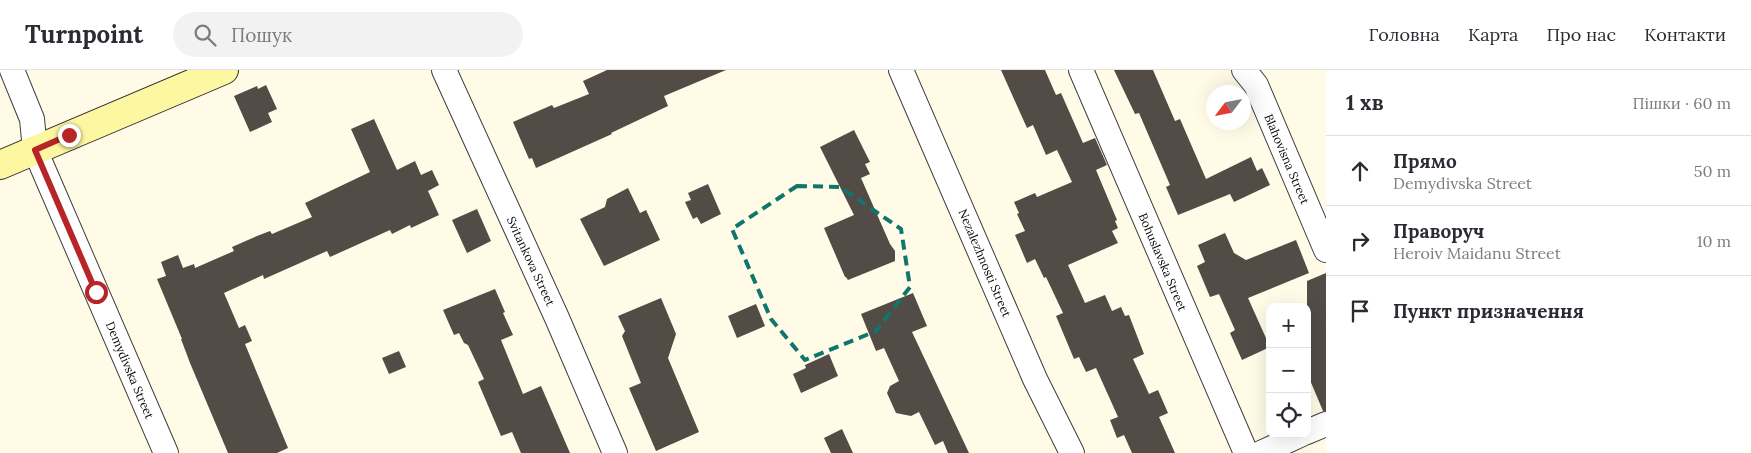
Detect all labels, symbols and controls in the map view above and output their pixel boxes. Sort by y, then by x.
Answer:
search box [173,12,523,57]
text: Turnpoint [25,19,143,50]
icon: search [191,21,219,49]
text: Пошук [231,23,292,47]
text: Головна [1368,23,1440,46]
text: Карта [1468,23,1518,46]
text: Про нас [1546,23,1616,46]
text: Контакти [1644,23,1726,46]
north arrow [1206,85,1251,130]
text: 1 хв [1346,89,1384,116]
text: Пішки · 60 m [1632,93,1731,113]
street label: Blahovisna Street [1261,112,1313,207]
route end [58,124,81,147]
text: Прямо [1393,149,1457,173]
icon: ahead [1346,157,1374,185]
text: 50 m [1694,161,1731,181]
text: Demydivska Street [1393,173,1532,193]
street label: Nezalezhnosti Street [955,207,1015,320]
street label: Bohuslavska Street [1136,211,1191,314]
street label: Svitankova Street [504,214,558,308]
text: Праворуч [1393,219,1484,243]
icon: right [1346,227,1374,255]
text: 10 m [1697,231,1731,251]
text: Heroiv Maidanu Street [1393,243,1561,263]
route start [85,281,108,304]
icon: arrive [1346,297,1374,325]
text: Пункт призначення [1393,299,1584,323]
map controls [1266,303,1311,438]
button: + [1266,303,1311,348]
street label: Demydivska Street [103,319,157,421]
button: − [1266,348,1311,393]
button: locate [1266,393,1311,438]

